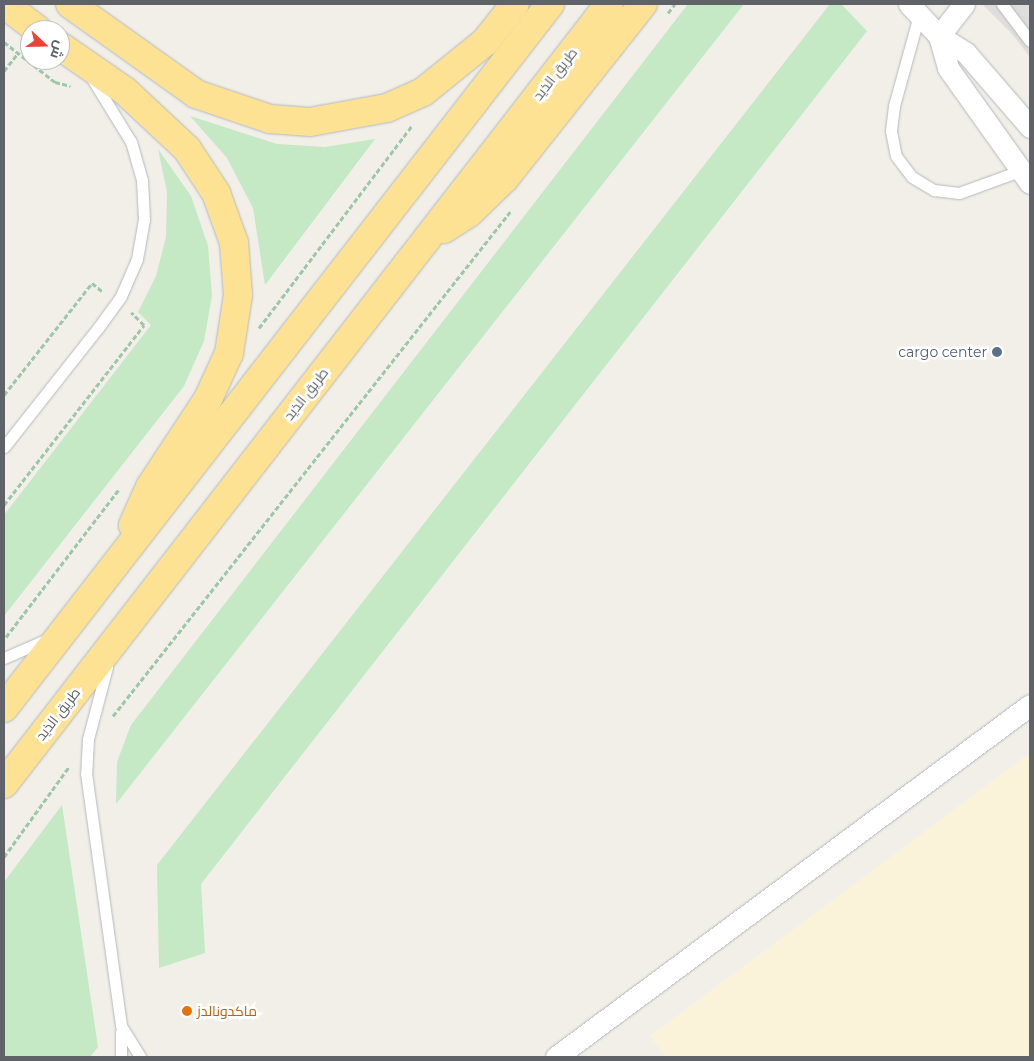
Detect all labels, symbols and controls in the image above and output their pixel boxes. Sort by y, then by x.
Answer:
north arrow [20,20,70,70]
text: ش [46,38,70,62]
street label: طريق الذيد [529,44,581,104]
place label: cargo center [898,344,987,360]
marker: cargo center [991,346,1003,358]
street label: طريق الذيد [280,364,332,424]
street label: طريق الذيد [32,684,84,744]
place label: ماكدونالدز [197,1003,257,1019]
marker: ماكدونالدز [181,1005,193,1017]

